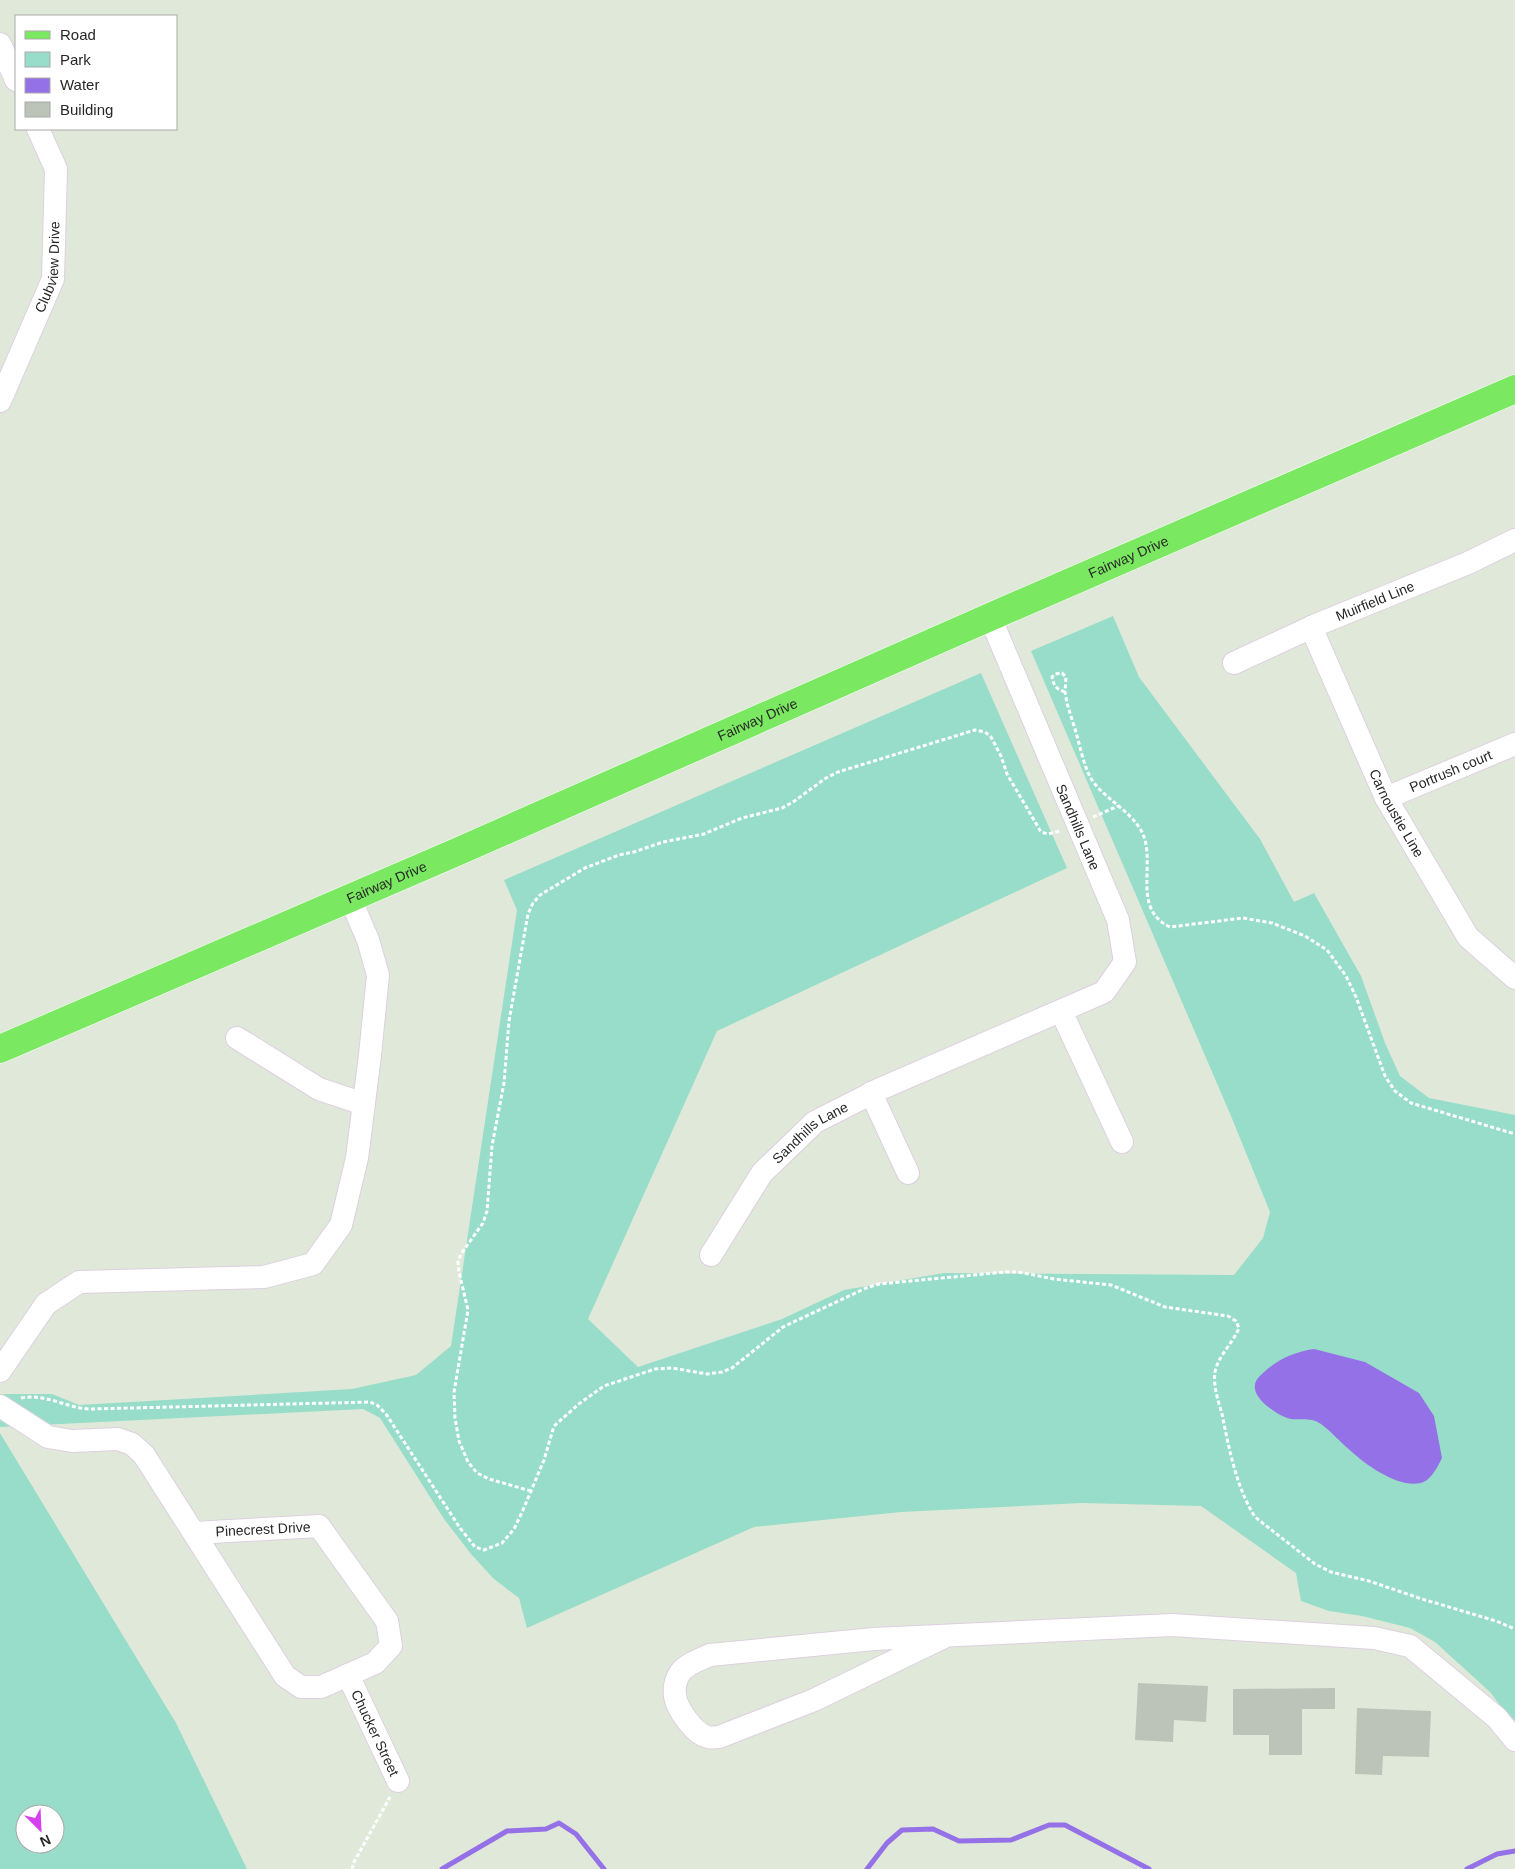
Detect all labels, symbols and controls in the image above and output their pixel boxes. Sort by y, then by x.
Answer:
legend [15,15,178,130]
text: Road [60,26,96,43]
text: Park [60,51,91,68]
text: Water [60,76,99,93]
text: Building [60,101,113,118]
street label: Clubview Drive [31,221,63,315]
street label: Fairway Drive [1086,532,1171,581]
street label: Muirfield Line [1333,578,1417,624]
street label: Fairway Drive [715,695,800,744]
street label: Portrush court [1407,747,1494,795]
street label: Carnoustie Line [1366,767,1427,860]
street label: Sandhills Lane [1053,782,1103,873]
street label: Fairway Drive [344,858,429,907]
street label: Sandhills Lane [769,1099,851,1167]
street label: Pinecrest Drive [215,1519,311,1539]
street label: Chucker Street [348,1687,403,1779]
north arrow [15,1804,65,1854]
text: N [37,1832,53,1850]

